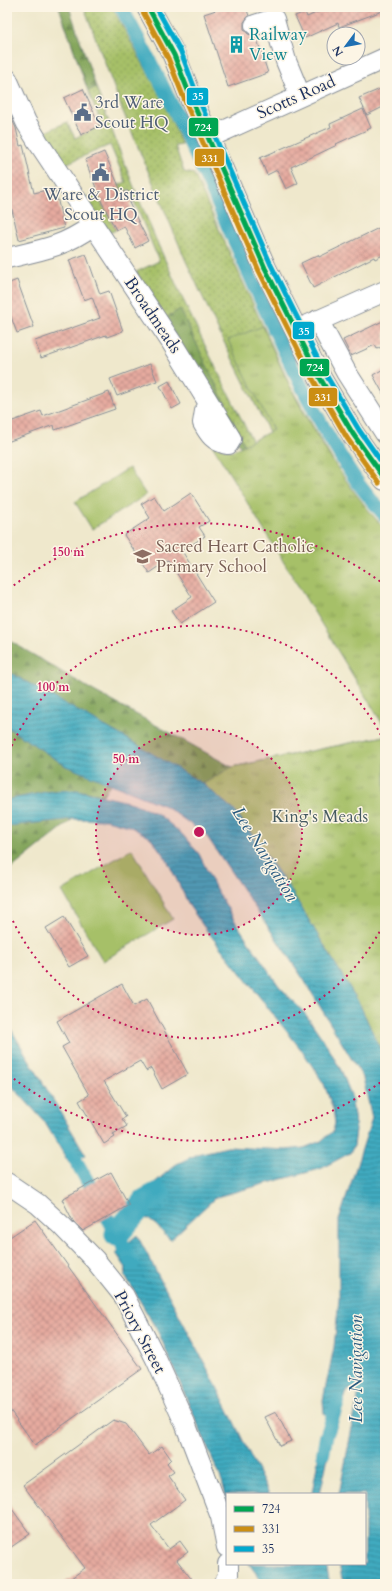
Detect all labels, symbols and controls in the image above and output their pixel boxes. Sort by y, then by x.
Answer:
place label: Railway View [249,23,307,66]
north arrow [326,26,366,66]
building icon: Railway View [226,34,246,54]
text: N [329,43,347,59]
street label: Scotts Road [253,69,339,125]
line badge: 35 [186,87,209,106]
text: 35 [192,89,204,104]
place label: 3rd Ware Scout HQ [95,91,169,134]
public building icon: 3rd Ware Scout HQ [72,102,92,122]
line badge: 724 [188,117,219,137]
text: 724 [195,120,212,135]
line badge: 331 [194,148,225,167]
text: 331 [202,151,218,166]
public building icon: Ware & District Scout HQ [91,162,111,182]
place label: Ware & District Scout HQ [42,183,159,226]
street label: Broadmeads [119,272,187,358]
line badge: 35 [292,321,315,340]
text: 35 [298,324,310,339]
line badge: 724 [299,358,330,377]
text: 724 [307,360,324,375]
line badge: 331 [308,387,338,407]
text: 331 [315,390,331,405]
place label: Sacred Heart Catholic Primary School [156,535,314,578]
text: 150 m [52,544,85,560]
school or university icon: Sacred Heart Catholic Primary School [133,546,153,566]
text: 100 m [37,679,70,695]
text: 50 m [113,751,140,767]
water label: Lee Navigation [226,802,304,907]
park label: King's Meads [272,805,369,828]
centre of rings [192,825,206,839]
street label: Priory Street [109,1286,172,1378]
water label: Lee Navigation [344,1315,369,1423]
legend [226,1493,366,1565]
text: 724 [262,1501,280,1517]
text: 331 [262,1521,280,1537]
text: 35 [262,1541,274,1557]

